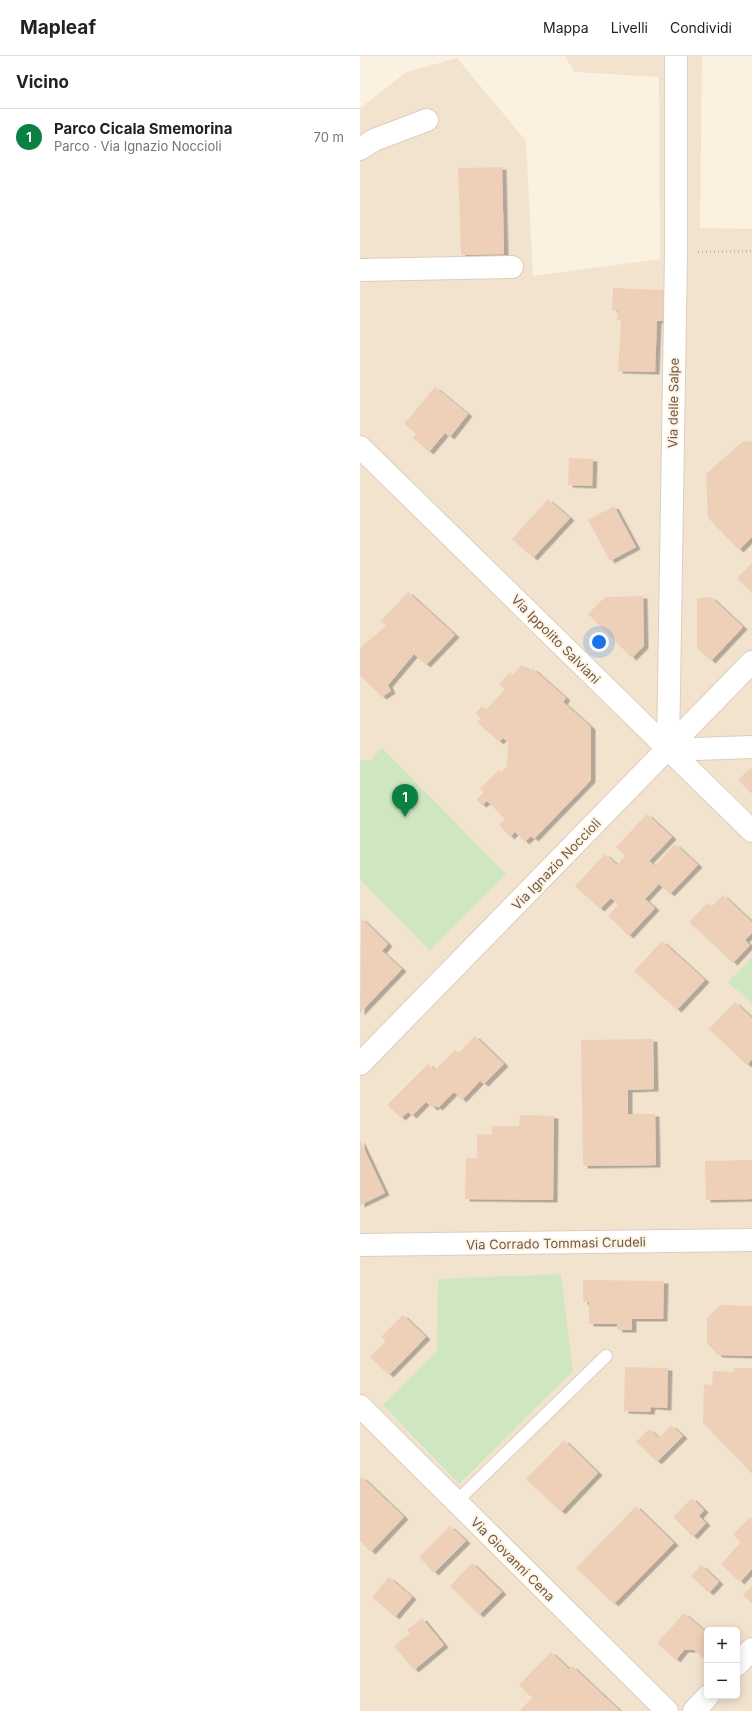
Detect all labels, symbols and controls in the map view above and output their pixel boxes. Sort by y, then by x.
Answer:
text: Mapleaf [20,16,96,39]
text: Mappa [543,19,589,36]
text: Livelli [611,19,648,36]
text: Condividi [670,19,732,36]
text: Vicino [16,72,69,92]
text: Parco Cicala Smemorina [54,119,232,138]
text: 1 [26,129,32,145]
text: 70 m [314,129,344,145]
text: Parco · Via Ignazio Noccioli [54,138,222,154]
street label: Via delle Salpe [664,358,682,448]
street label: Via Ippolito Salviani [508,591,604,687]
your location [589,632,609,652]
pin: 1 [392,784,418,817]
street label: Via Ignazio Noccioli [508,815,604,913]
street label: Via Corrado Tommasi Crudeli [466,1233,646,1253]
street label: Via Giovanni Cena [468,1514,558,1604]
map controls [704,1627,740,1699]
button: + [704,1627,740,1663]
button: − [704,1663,740,1699]

